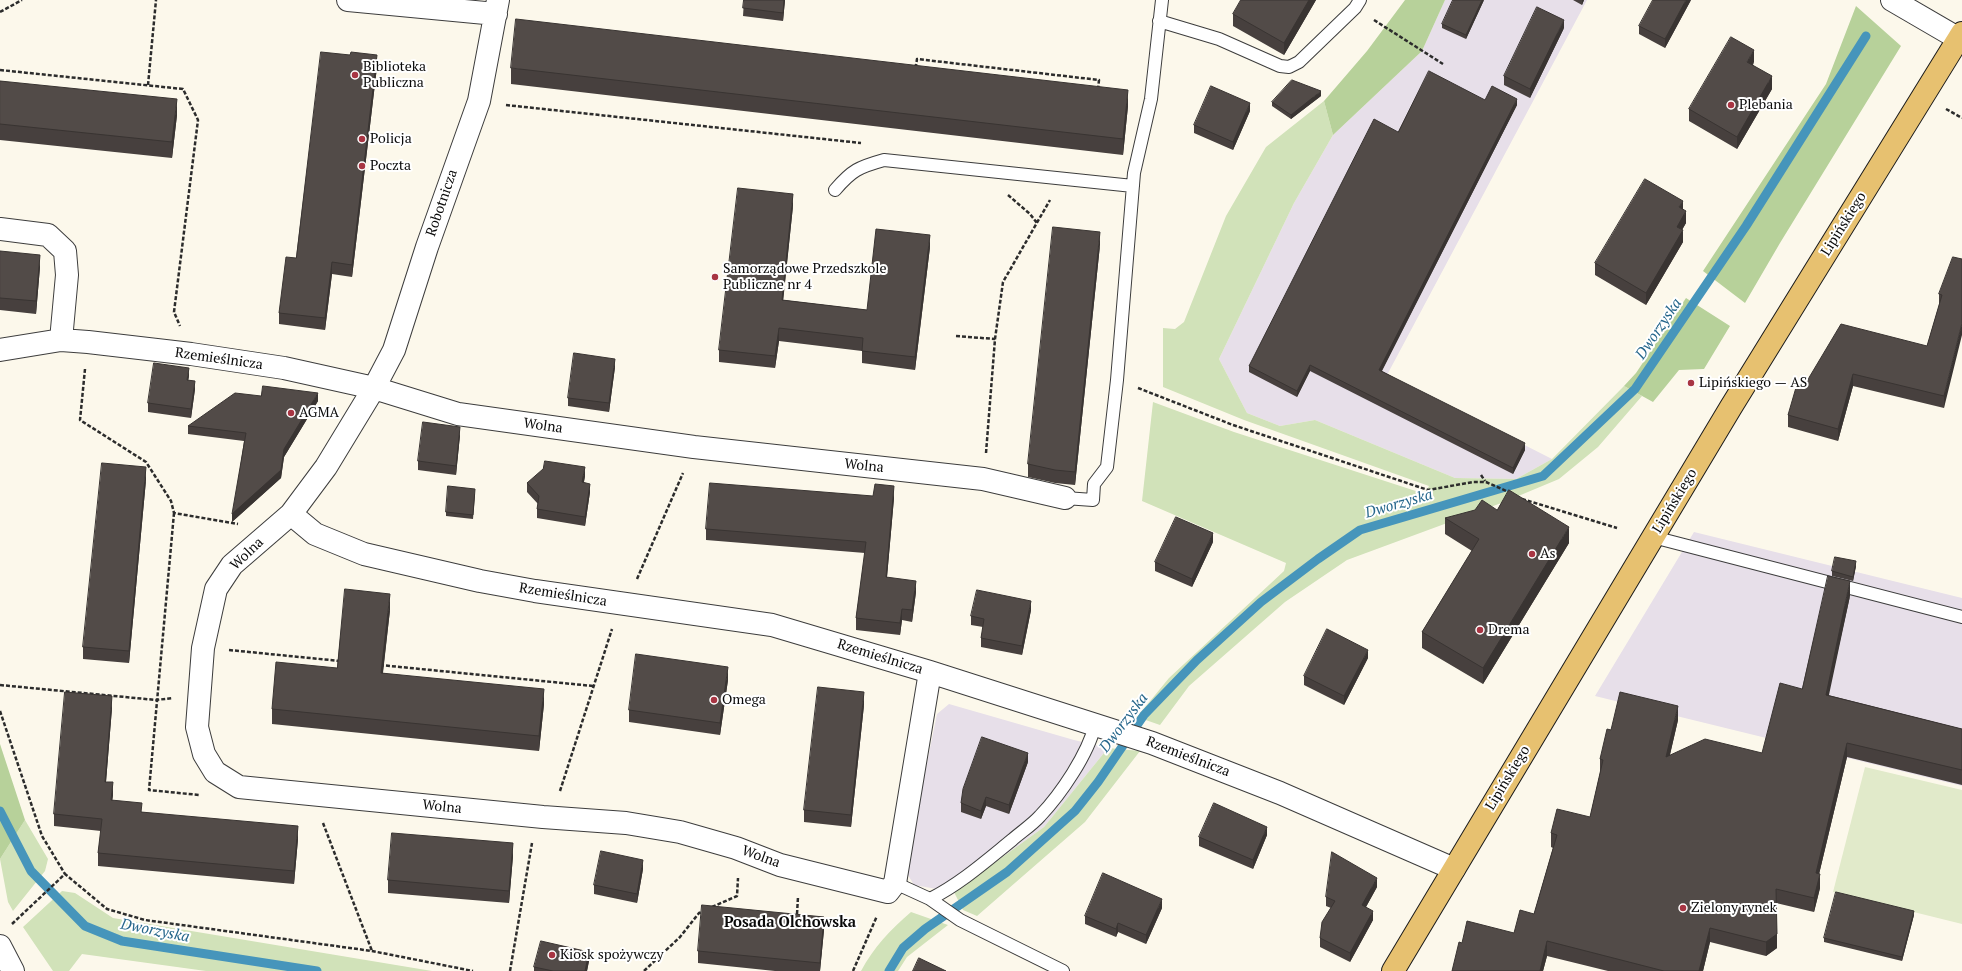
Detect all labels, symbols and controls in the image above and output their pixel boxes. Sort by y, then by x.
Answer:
place label: Biblioteka Publiczna [363,59,426,92]
marker: Biblioteka Publiczna [350,70,360,80]
place label: Plebania [1739,97,1793,113]
marker: Plebania [1726,100,1736,110]
place label: Policja [370,131,412,147]
marker: Policja [357,134,367,144]
place label: Poczta [370,158,411,174]
marker: Poczta [357,161,367,171]
street label: Robotnicza [423,167,461,239]
street label: Lipińskiego [1818,189,1870,259]
place label: Samorządowe Przedszkole Publiczne nr 4 [723,261,887,294]
marker: Samorządowe Przedszkole Publiczne nr 4 [710,272,720,282]
water label: Dworzyska [1632,295,1686,363]
street label: Rzemieślnicza [174,345,264,373]
place label: Lipińskiego — AS [1699,375,1807,391]
marker: Lipińskiego — AS [1686,378,1696,388]
place label: AGMA [299,405,339,421]
marker: AGMA [286,408,296,418]
street label: Wolna [522,415,564,437]
street label: Wolna [843,456,885,476]
street label: Lipińskiego [1649,466,1701,536]
water label: Dworzyska [1363,486,1435,522]
street label: Wolna [227,534,267,574]
place label: As [1540,546,1556,562]
marker: As [1527,549,1537,559]
street label: Rzemieślnicza [518,580,608,610]
place label: Drema [1488,622,1529,638]
marker: Drema [1475,625,1485,635]
street label: Rzemieślnicza [835,636,925,678]
water label: Dworzyska [1096,690,1152,756]
place label: Omega [722,692,766,708]
marker: Omega [709,695,719,705]
street label: Rzemieślnicza [1144,733,1232,781]
street label: Lipińskiego [1482,743,1534,813]
street label: Wolna [421,797,463,817]
street label: Wolna [740,842,782,872]
place label: Zielony rynek [1691,900,1777,916]
marker: Zielony rynek [1678,903,1688,913]
district label: Posada Olchowska [724,914,856,932]
water label: Dworzyska [119,916,191,946]
place label: Kiosk spożywczy [560,947,663,963]
marker: Kiosk spożywczy [547,950,557,960]

